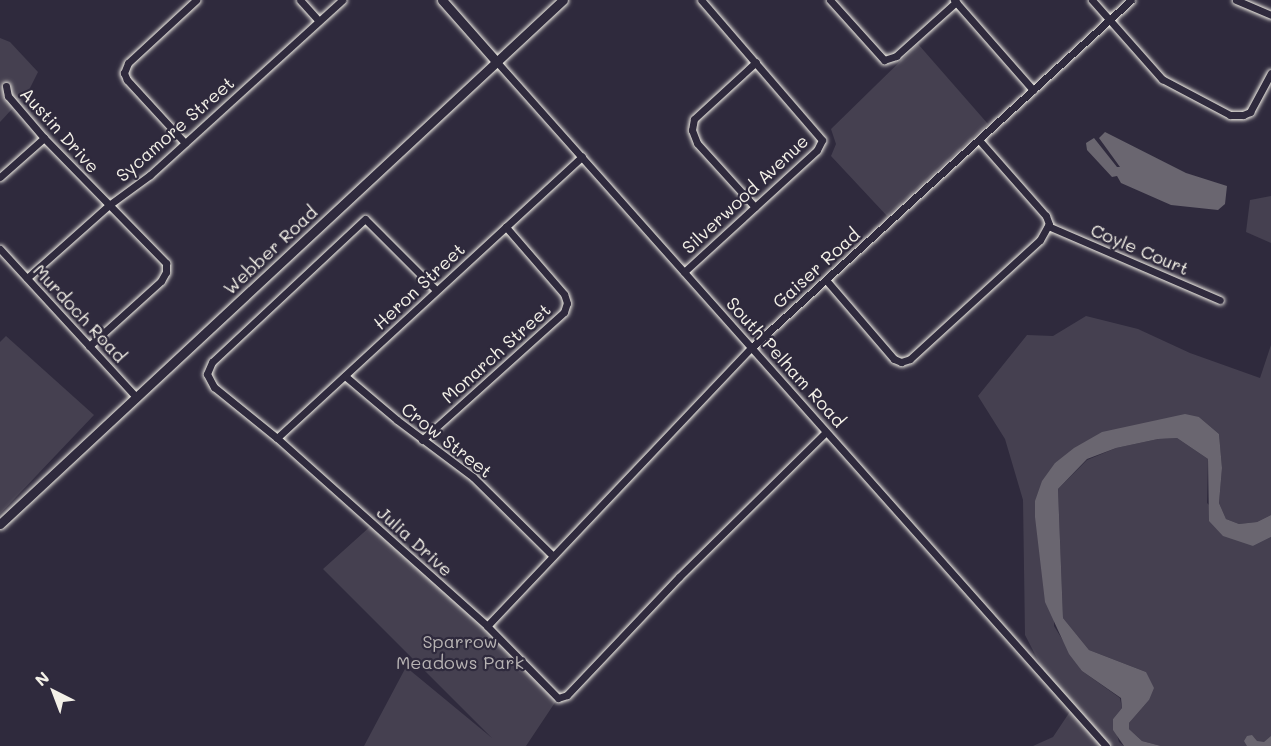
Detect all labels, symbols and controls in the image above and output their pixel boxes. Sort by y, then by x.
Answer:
street label: Sycamore Street [111,72,239,186]
street label: Austin Drive [16,83,104,177]
street label: Silverwood Avenue [677,130,813,258]
street label: Webber Road [219,201,321,299]
street label: Coyle Court [1088,219,1192,279]
street label: Gaiser Road [768,223,864,313]
street label: Heron Street [369,238,469,334]
street label: Murdoch Road [29,259,131,367]
street label: South Pelham Road [722,293,850,431]
street label: Monarch Street [437,298,555,408]
street label: Crow Street [397,398,497,482]
street label: Julia Drive [373,501,457,581]
park label: Sparrow Meadows Park [396,631,524,674]
north arrow [24,662,84,722]
text: N [30,666,53,690]

